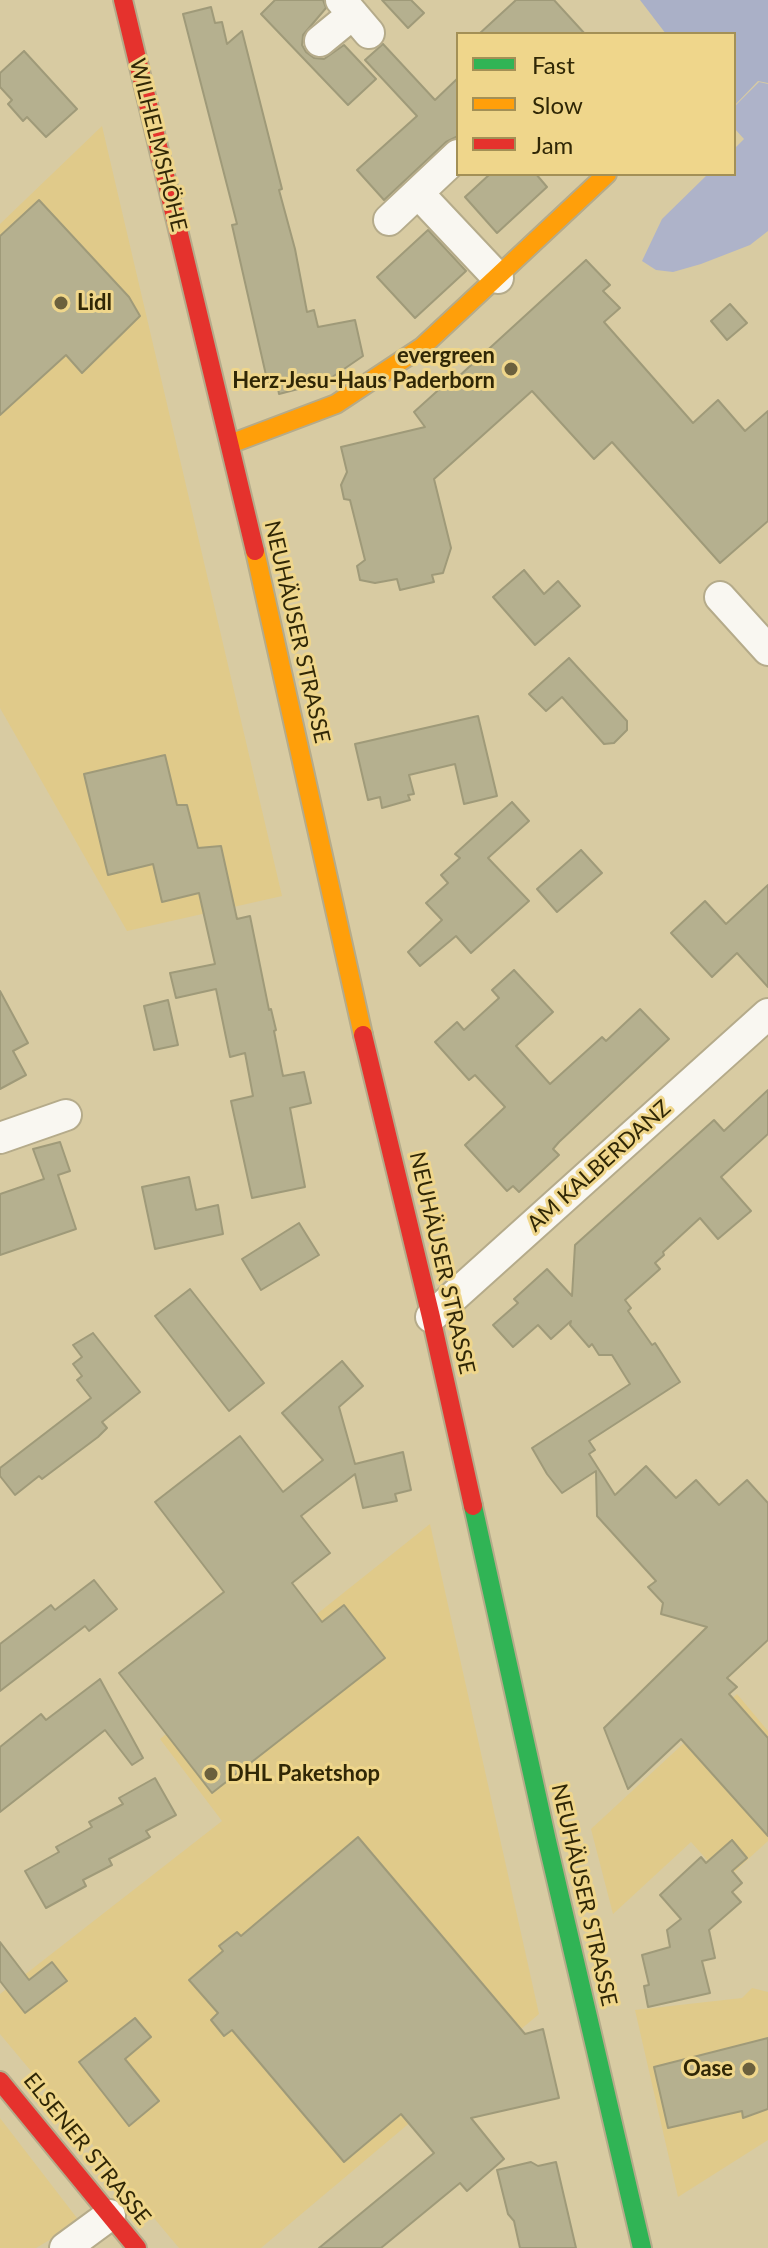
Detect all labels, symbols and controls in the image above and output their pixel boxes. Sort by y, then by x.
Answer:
legend [456,32,736,176]
text: Fast [532,50,575,79]
street label: WILHELMSHÖHE [124,56,192,234]
text: Slow [532,90,583,119]
text: Jam [532,130,573,159]
place label: Lidl [77,290,112,316]
marker: Lidl [52,294,70,312]
place label: evergreen Herz-Jesu-Haus Paderborn [232,343,495,394]
marker: evergreen Herz-Jesu-Haus Paderborn [502,360,520,378]
street label: NEUHÄUSER STRASSE [259,518,335,746]
street label: AM KALBERDANZ [522,1095,676,1237]
street label: NEUHÄUSER STRASSE [404,1149,480,1377]
place label: DHL Paketshop [227,1761,380,1787]
marker: DHL Paketshop [202,1765,220,1783]
street label: NEUHÄUSER STRASSE [546,1781,622,2009]
place label: Oase [683,2056,733,2082]
marker: Oase [740,2060,758,2078]
street label: ELSENER STRASSE [18,2068,156,2230]

